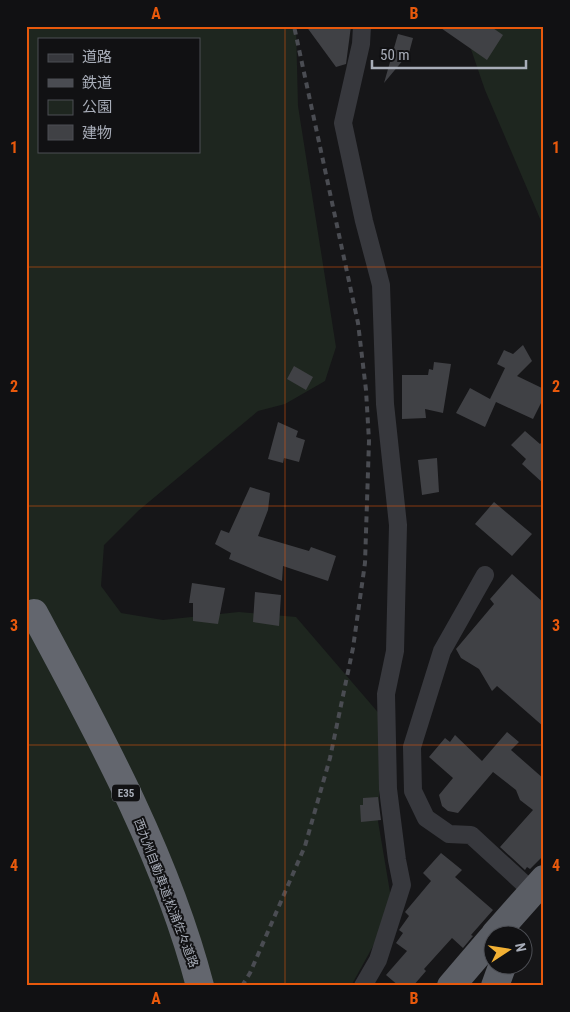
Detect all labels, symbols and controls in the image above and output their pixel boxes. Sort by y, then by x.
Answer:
text: A [151,4,161,23]
text: B [410,4,419,23]
legend [38,38,200,152]
scale bar [372,38,526,70]
text: 50 m [380,46,410,64]
text: 道路 [82,48,112,66]
text: 鉄道 [82,74,112,92]
text: 公園 [82,98,112,116]
text: 建物 [82,124,112,142]
text: 1 [10,138,18,157]
text: 1 [552,138,560,157]
text: 2 [10,377,18,396]
text: 2 [552,377,560,396]
text: 3 [10,616,18,635]
text: 3 [552,616,560,635]
road number: E35 [112,784,140,801]
street label: 西九州自動車道;松浦佐々道路 [131,817,201,969]
text: 4 [10,856,18,875]
text: 4 [552,856,560,875]
north arrow [482,924,532,974]
text: N [512,941,529,953]
text: A [151,989,161,1008]
text: B [410,989,419,1008]

